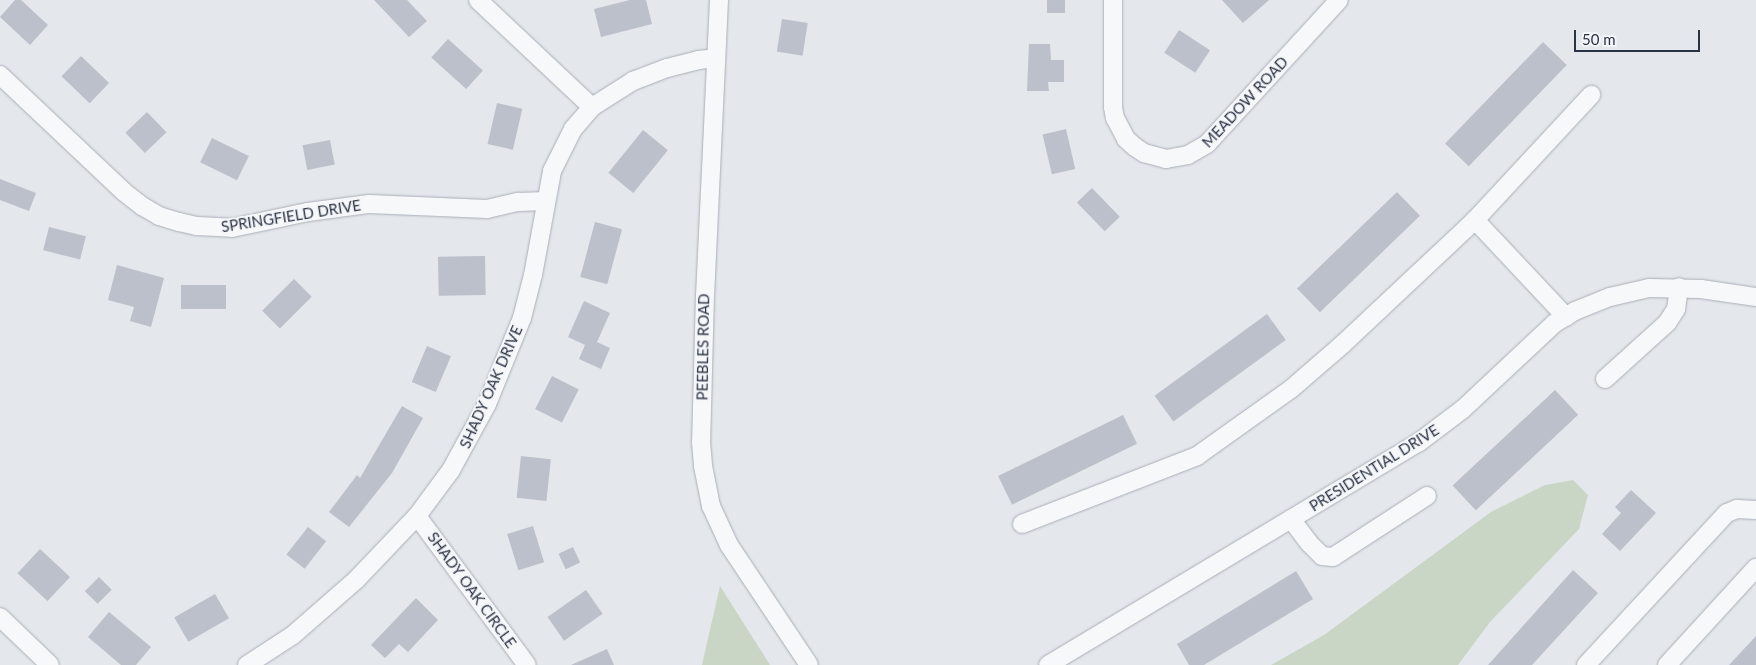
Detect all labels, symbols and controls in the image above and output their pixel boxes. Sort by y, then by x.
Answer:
scale bar [1576,20,1702,52]
text: 50 m [1582,30,1616,48]
street label: MEADOW ROAD [1198,53,1292,151]
street label: SPRINGFIELD DRIVE [220,196,362,236]
street label: PEEBLES ROAD [693,293,713,401]
street label: SHADY OAK DRIVE [456,322,526,452]
street label: PRESIDENTIAL DRIVE [1306,421,1442,515]
street label: SHADY OAK CIRCLE [424,528,520,652]

